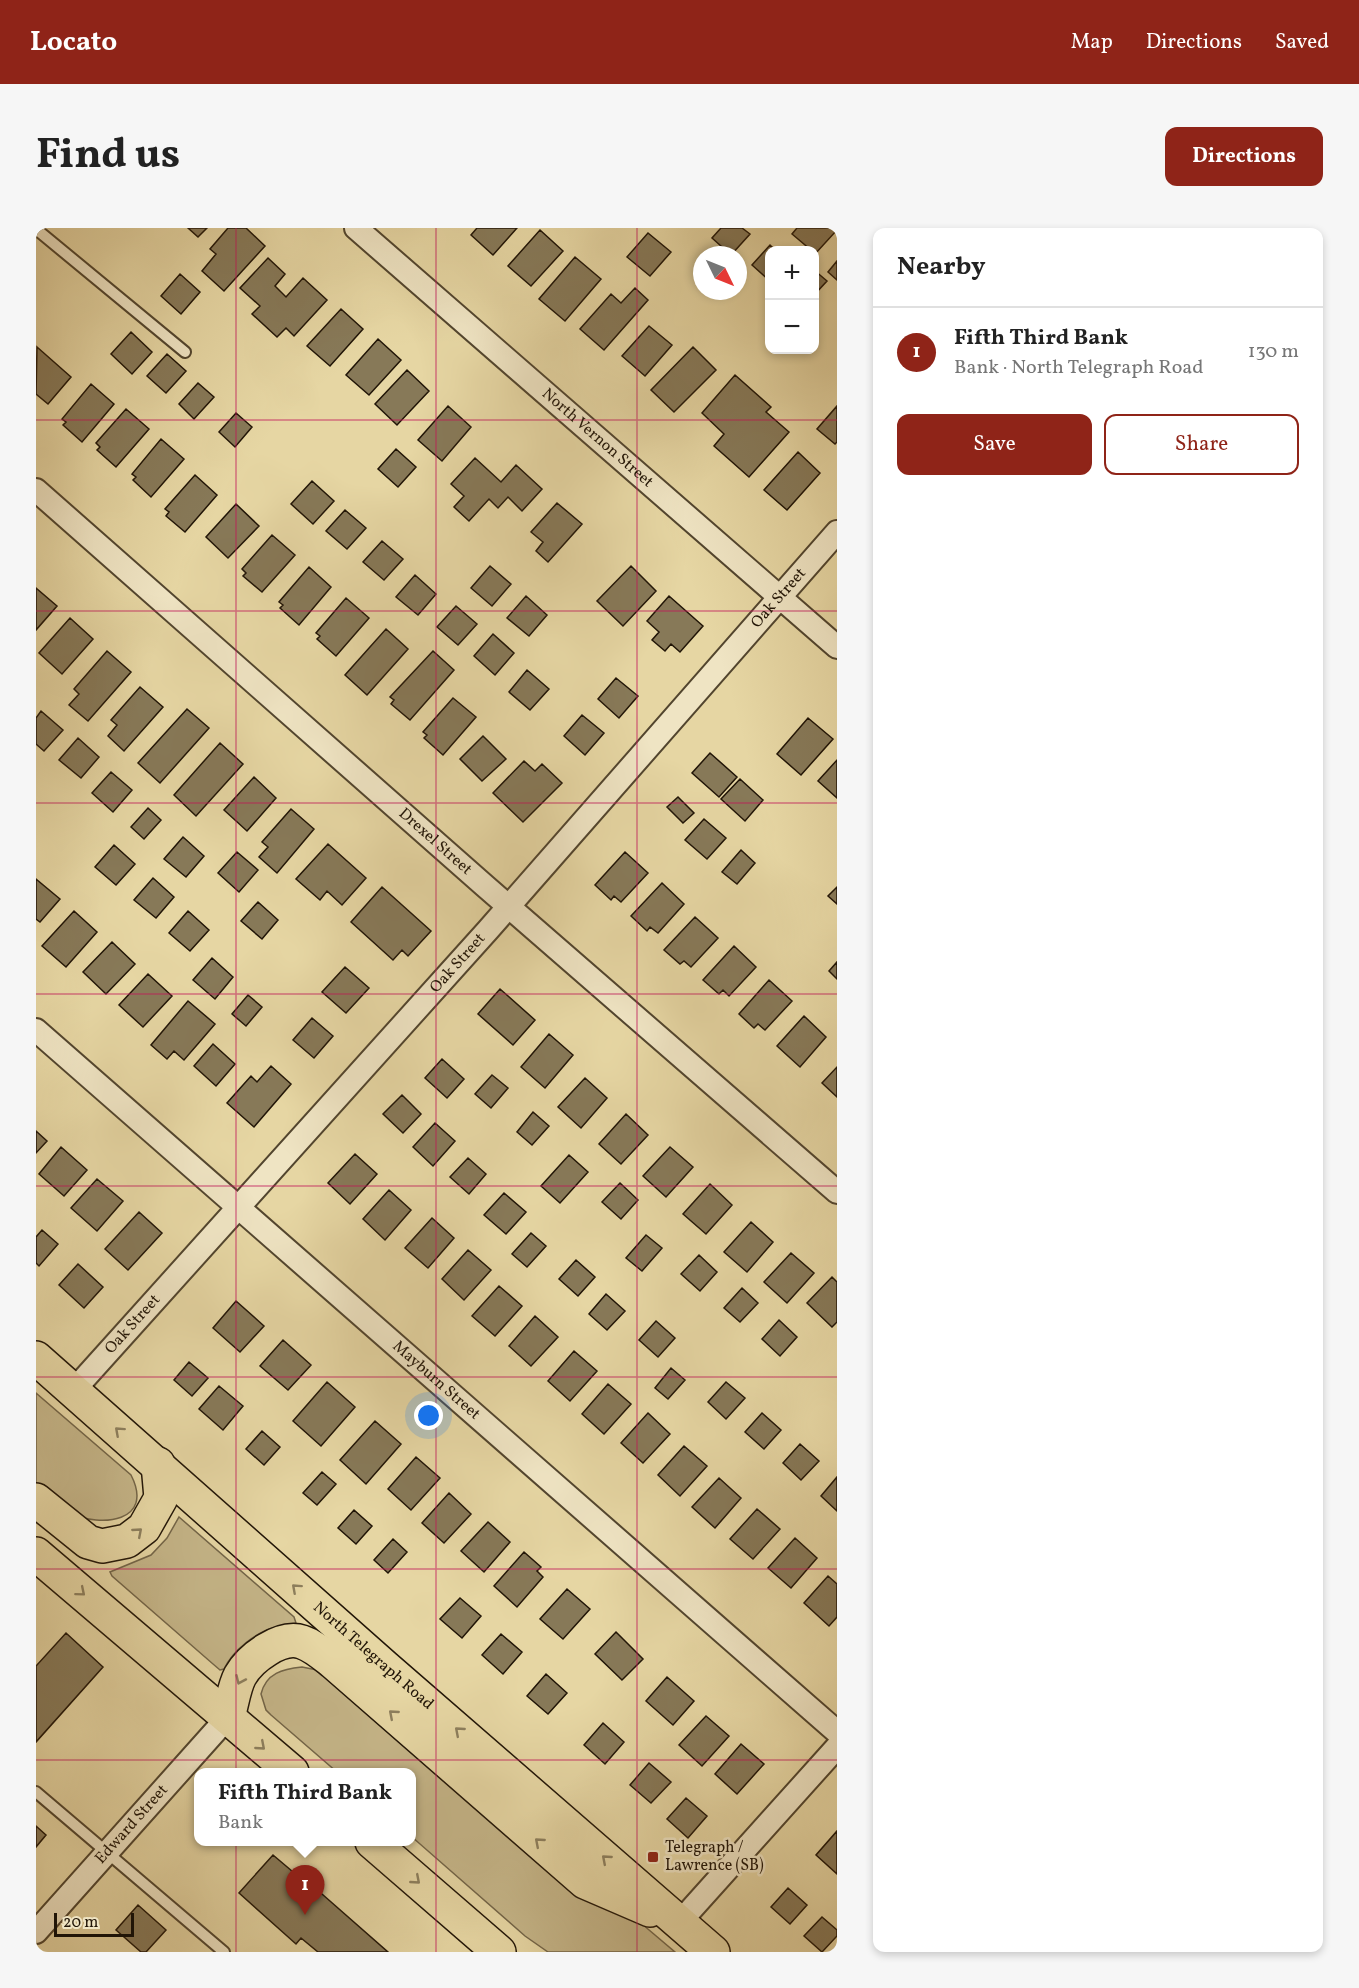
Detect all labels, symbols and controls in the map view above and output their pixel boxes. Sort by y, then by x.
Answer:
text: Locato [30,23,117,62]
text: Map [1071,28,1113,57]
text: Directions [1146,28,1242,57]
text: Saved [1275,28,1329,57]
text: Find us [36,127,180,186]
button: Directions [1165,127,1323,186]
north arrow [693,246,747,300]
map controls [765,246,819,354]
button: + [765,246,819,300]
text: Nearby [897,249,986,285]
button: − [765,300,819,354]
text: Fifth Third Bank [954,323,1128,354]
text: 1 [912,338,921,366]
text: 130 m [1248,338,1299,366]
text: Bank · North Telegraph Road [954,354,1204,382]
street label: North Vernon Street [537,383,658,493]
button: Save [897,414,1092,475]
button: Share [1104,414,1299,475]
street label: Oak Street [746,563,812,633]
street label: Drexel Street [393,803,477,881]
street label: Oak Street [425,928,491,998]
street label: Oak Street [100,1290,166,1359]
street label: Mayburn Street [387,1336,485,1426]
your location [414,1401,443,1430]
one-way arrow [116,1427,126,1438]
one-way arrow [131,1528,142,1539]
one-way arrow [293,1584,303,1595]
one-way arrow [74,1585,85,1596]
street label: North Telegraph Road [308,1597,438,1715]
one-way arrow [235,1674,247,1685]
one-way arrow [389,1710,399,1721]
one-way arrow [455,1727,465,1738]
one-way arrow [254,1738,265,1749]
popup [194,1768,416,1846]
text: Fifth Third Bank [218,1778,392,1809]
street label: Edward Street [90,1780,174,1869]
text: Bank [218,1809,263,1837]
place label: Telegraph / Lawrence (SB) [665,1837,764,1877]
one-way arrow [535,1838,546,1849]
marker: Telegraph / Lawrence (SB) [646,1850,660,1864]
one-way arrow [602,1855,613,1866]
pin: 1 [286,1866,324,1915]
one-way arrow [409,1873,420,1884]
scale bar [54,1910,134,1938]
text: 20 m [63,1912,98,1934]

